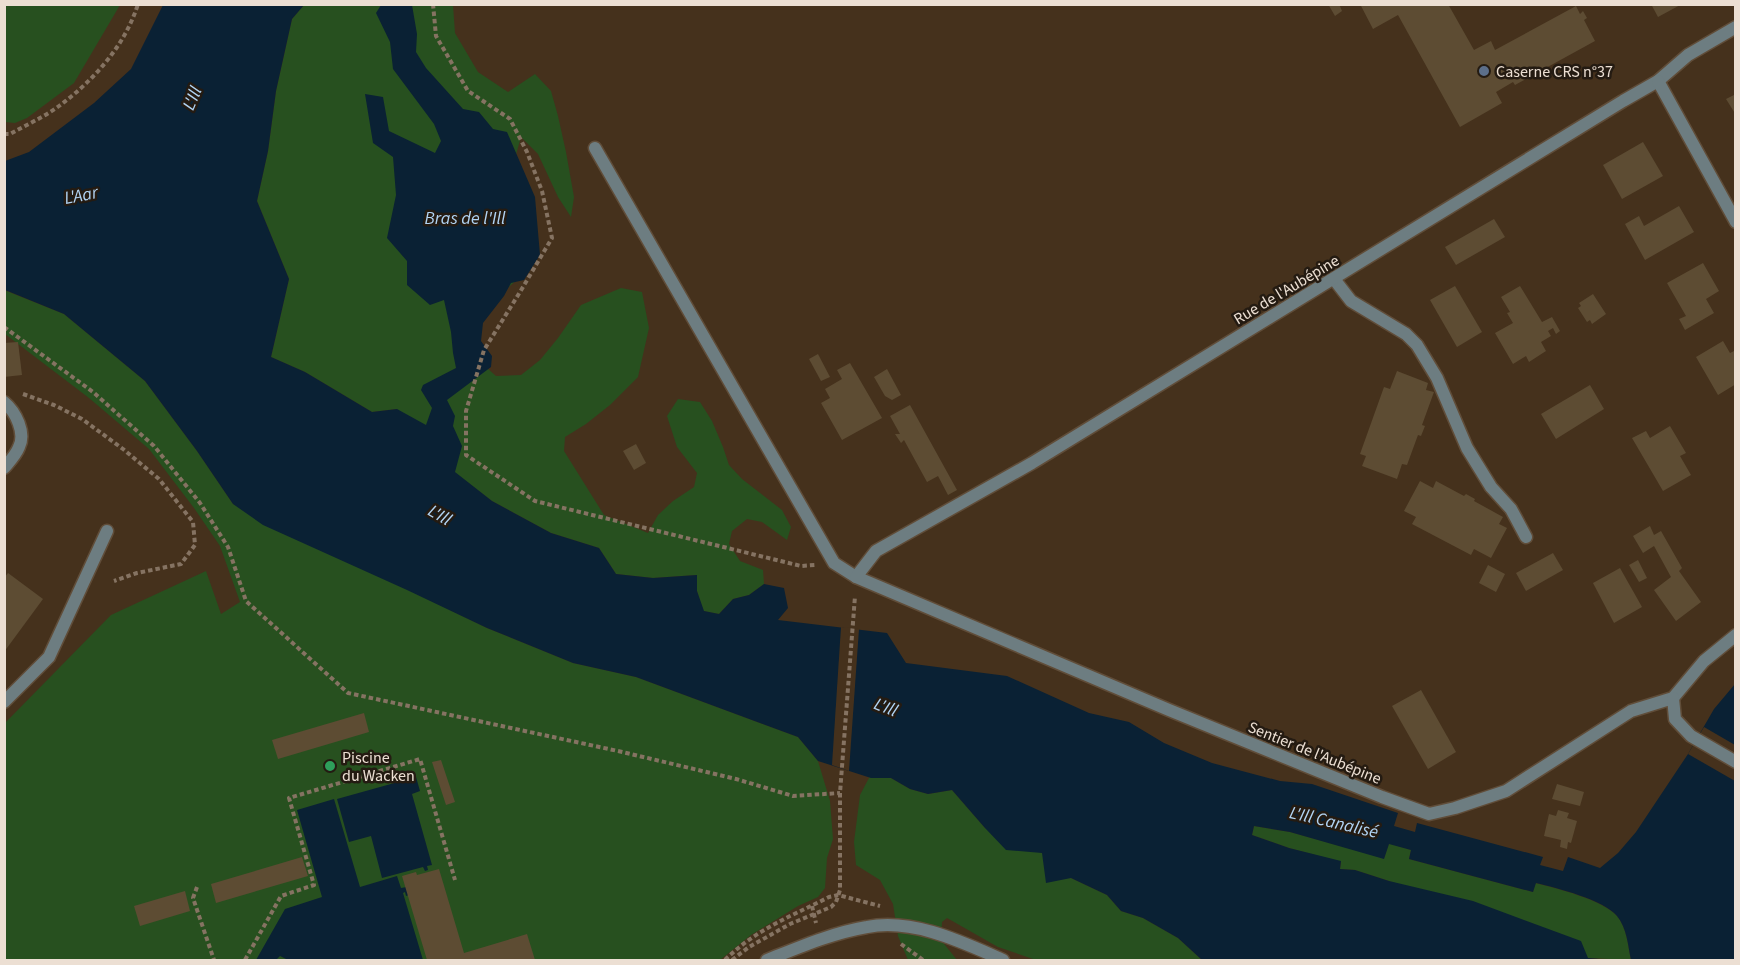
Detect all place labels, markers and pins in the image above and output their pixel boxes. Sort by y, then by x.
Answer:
place label: Caserne CRS n°37 [1496,61,1613,83]
marker: Caserne CRS n°37 [1477,64,1491,78]
place label: Piscine du Wacken [342,747,415,787]
marker: Piscine du Wacken [323,759,337,773]

